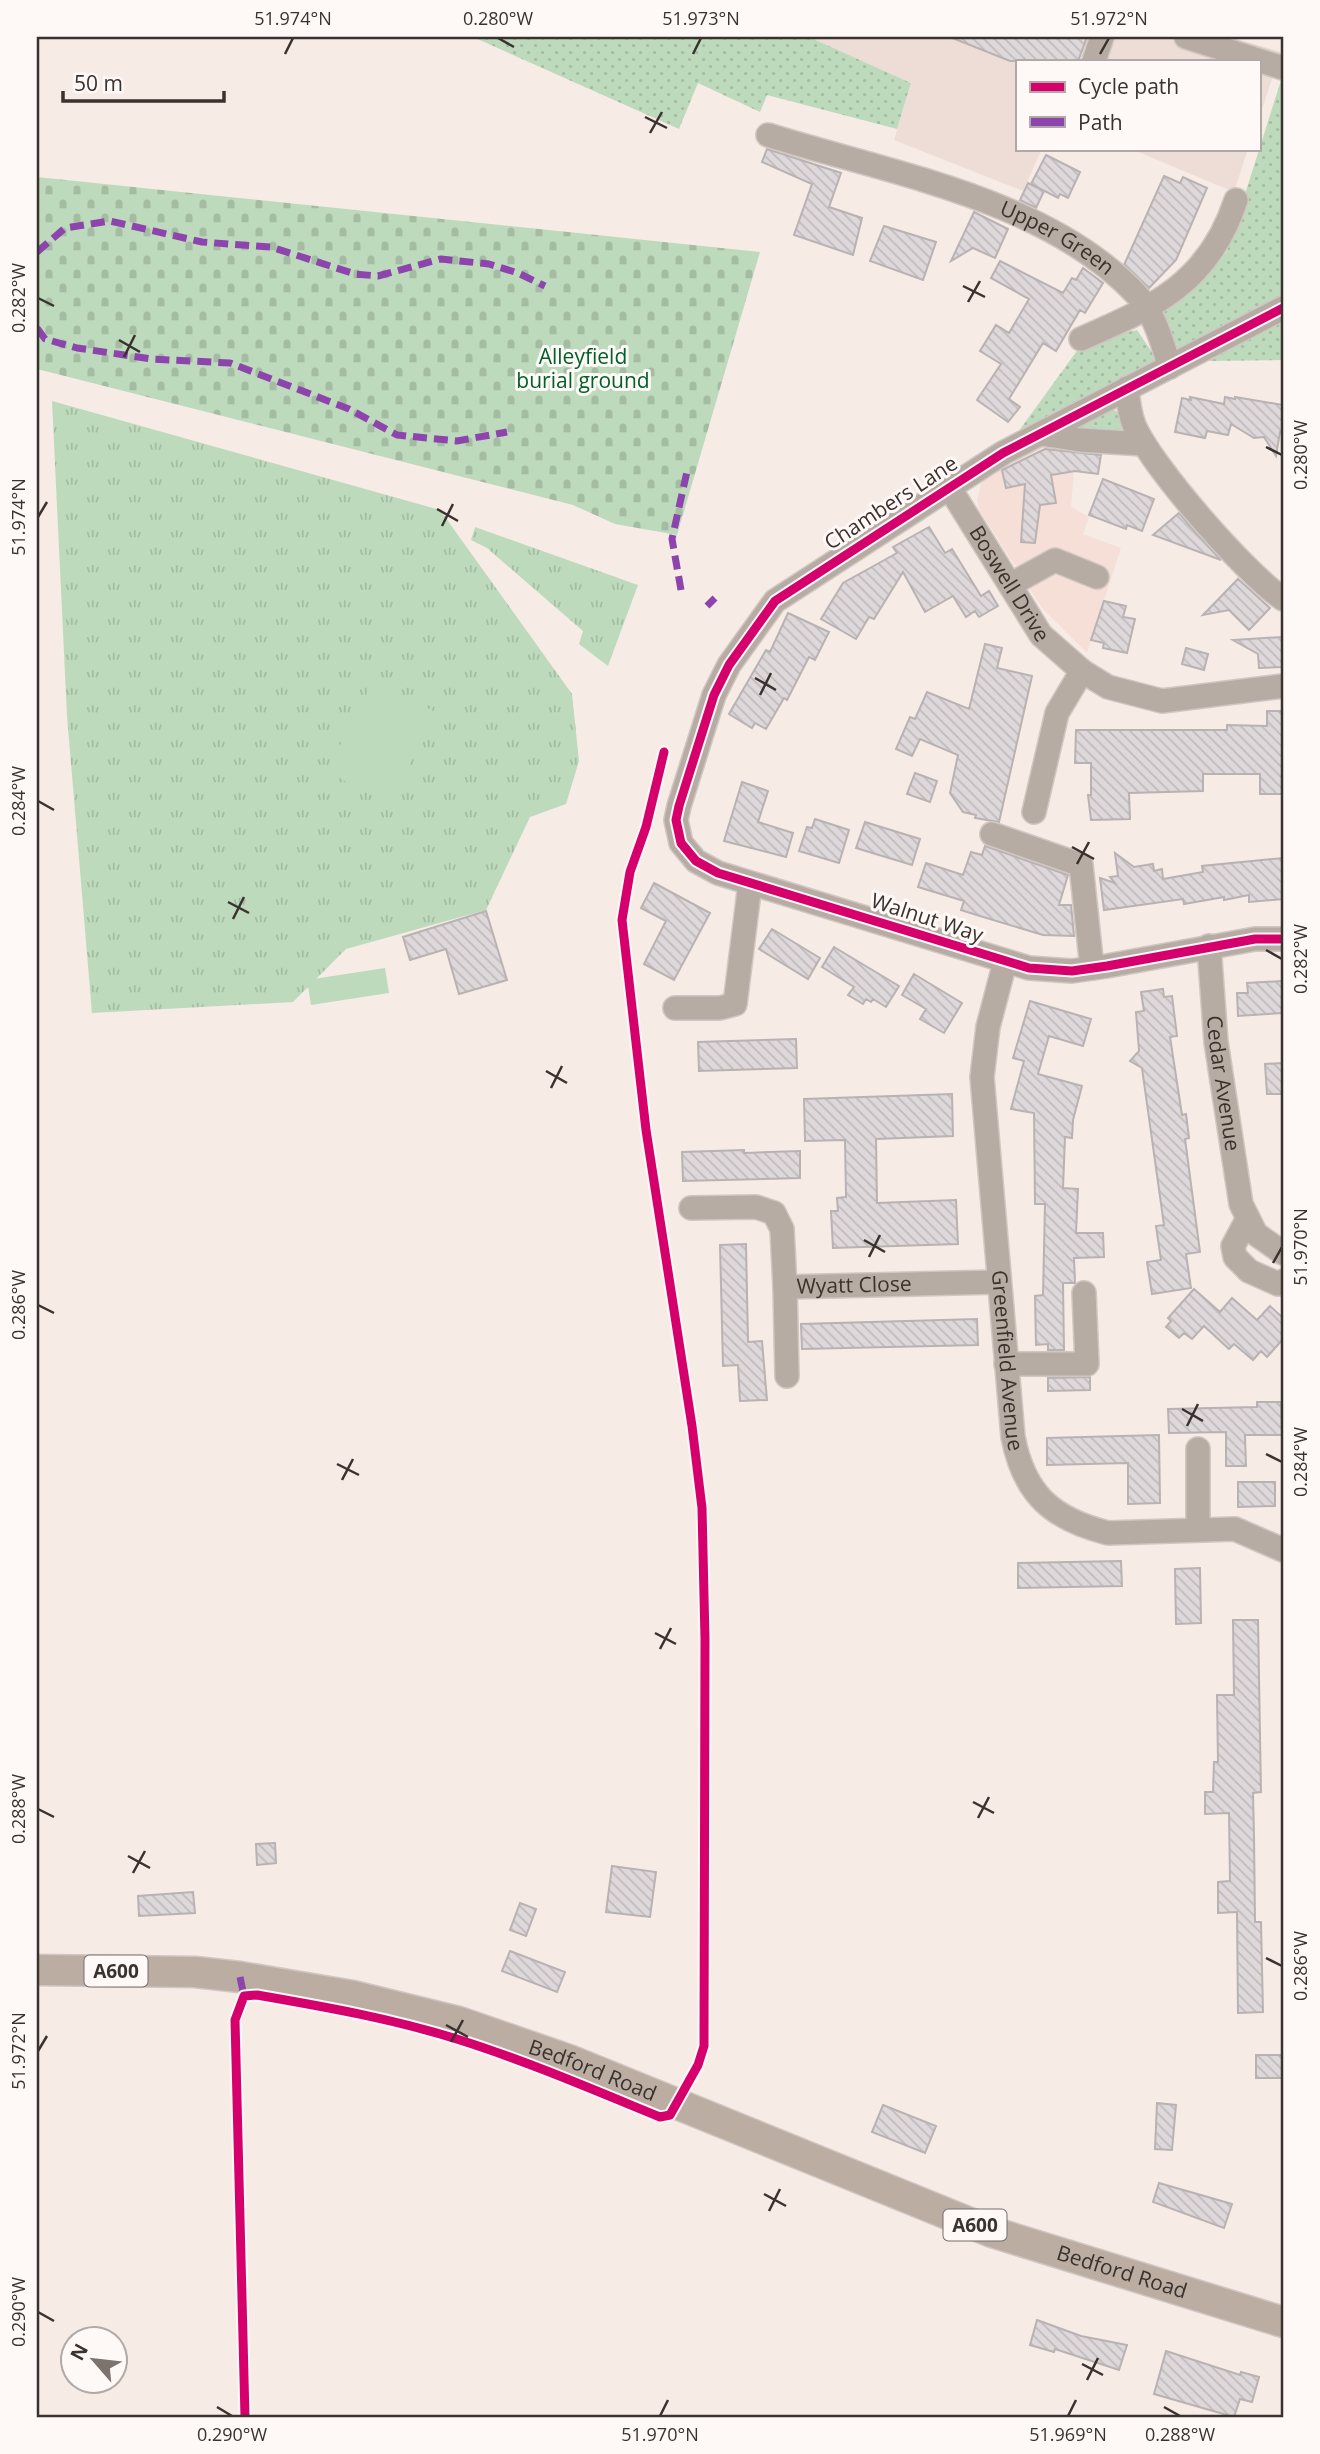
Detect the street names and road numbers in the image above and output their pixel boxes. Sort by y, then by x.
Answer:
street label: Upper Green [996,194,1121,281]
street label: Chambers Lane [819,449,962,556]
street label: Boswell Drive [963,520,1057,647]
street label: Walnut Way [868,886,988,949]
street label: Cedar Avenue [1201,1014,1248,1153]
street label: Wyatt Close [796,1269,912,1300]
street label: Greenfield Avenue [986,1269,1031,1454]
road number: A600 [85,1955,148,1986]
street label: Bedford Road [525,2032,661,2107]
road number: A600 [944,2210,1006,2240]
street label: Bedford Road [1054,2238,1191,2305]

